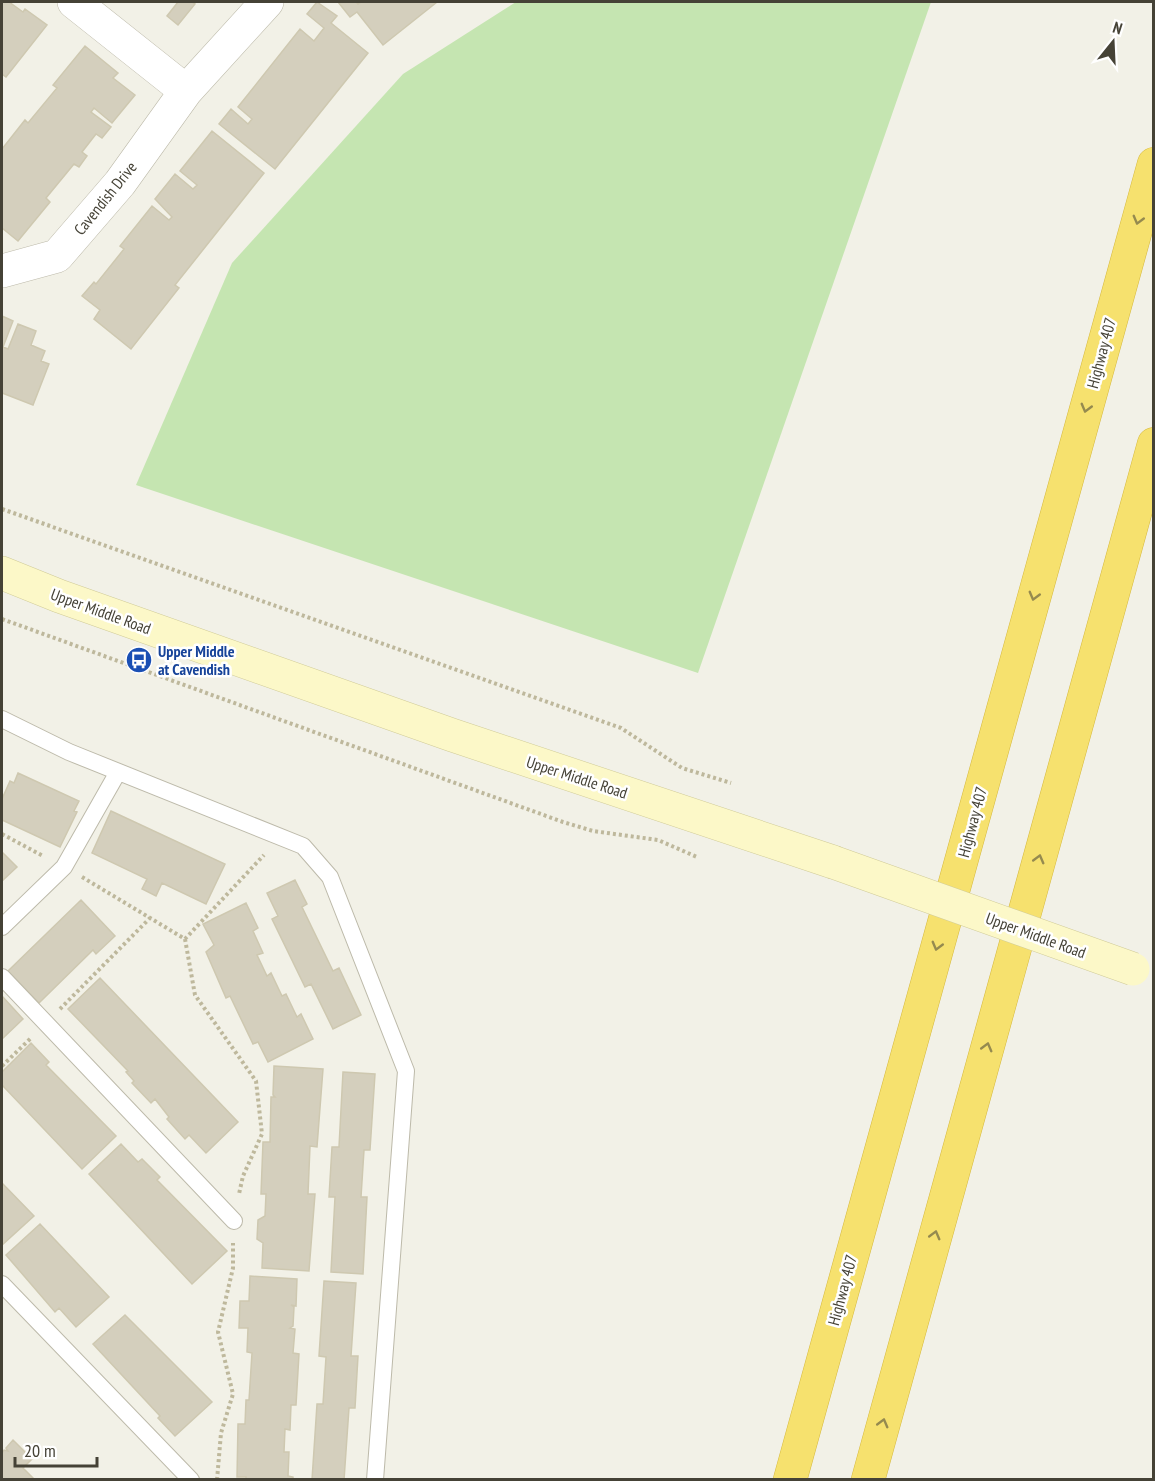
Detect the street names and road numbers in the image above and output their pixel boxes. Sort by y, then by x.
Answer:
street label: Cavendish Drive [69,157,141,239]
street label: Highway 407 [1082,315,1120,391]
street label: Upper Middle Road [48,584,154,638]
street label: Upper Middle Road [524,751,630,803]
street label: Highway 407 [953,784,991,860]
street label: Upper Middle Road [983,908,1089,962]
street label: Highway 407 [823,1252,861,1328]

